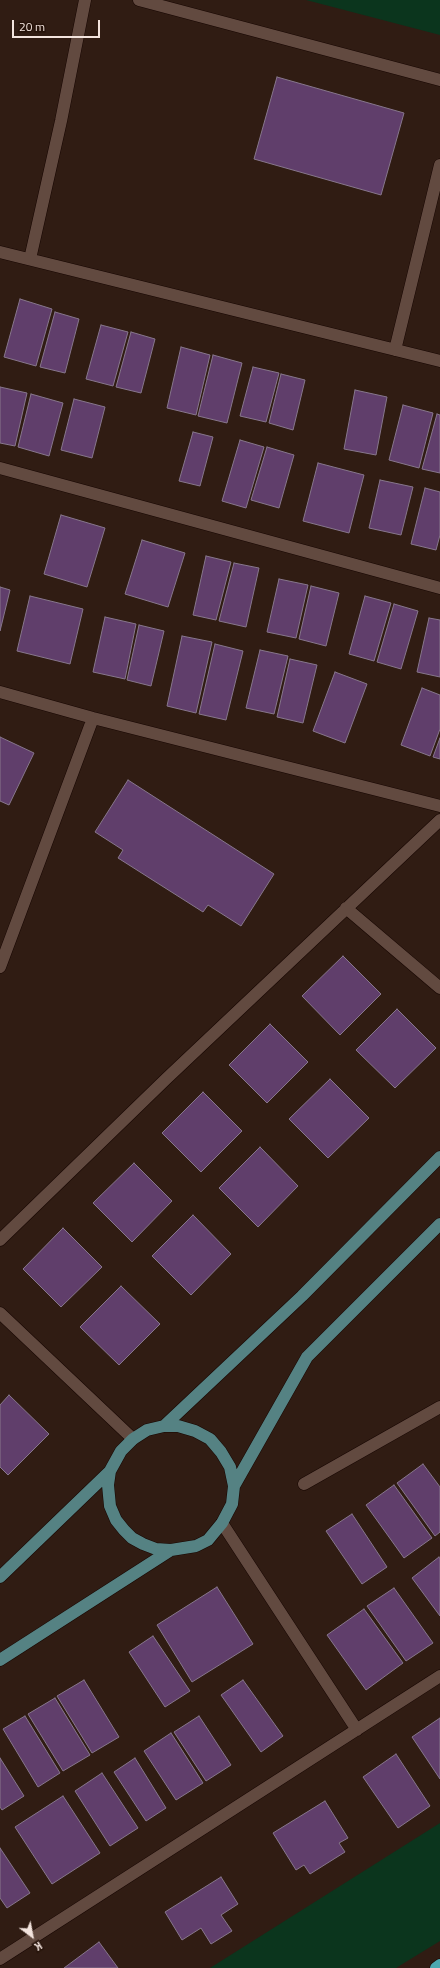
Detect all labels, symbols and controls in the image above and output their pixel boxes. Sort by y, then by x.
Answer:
scale bar [14,12,102,38]
text: 20 m [19,17,45,36]
north arrow [12,1916,52,1956]
text: K [31,1938,45,1955]

